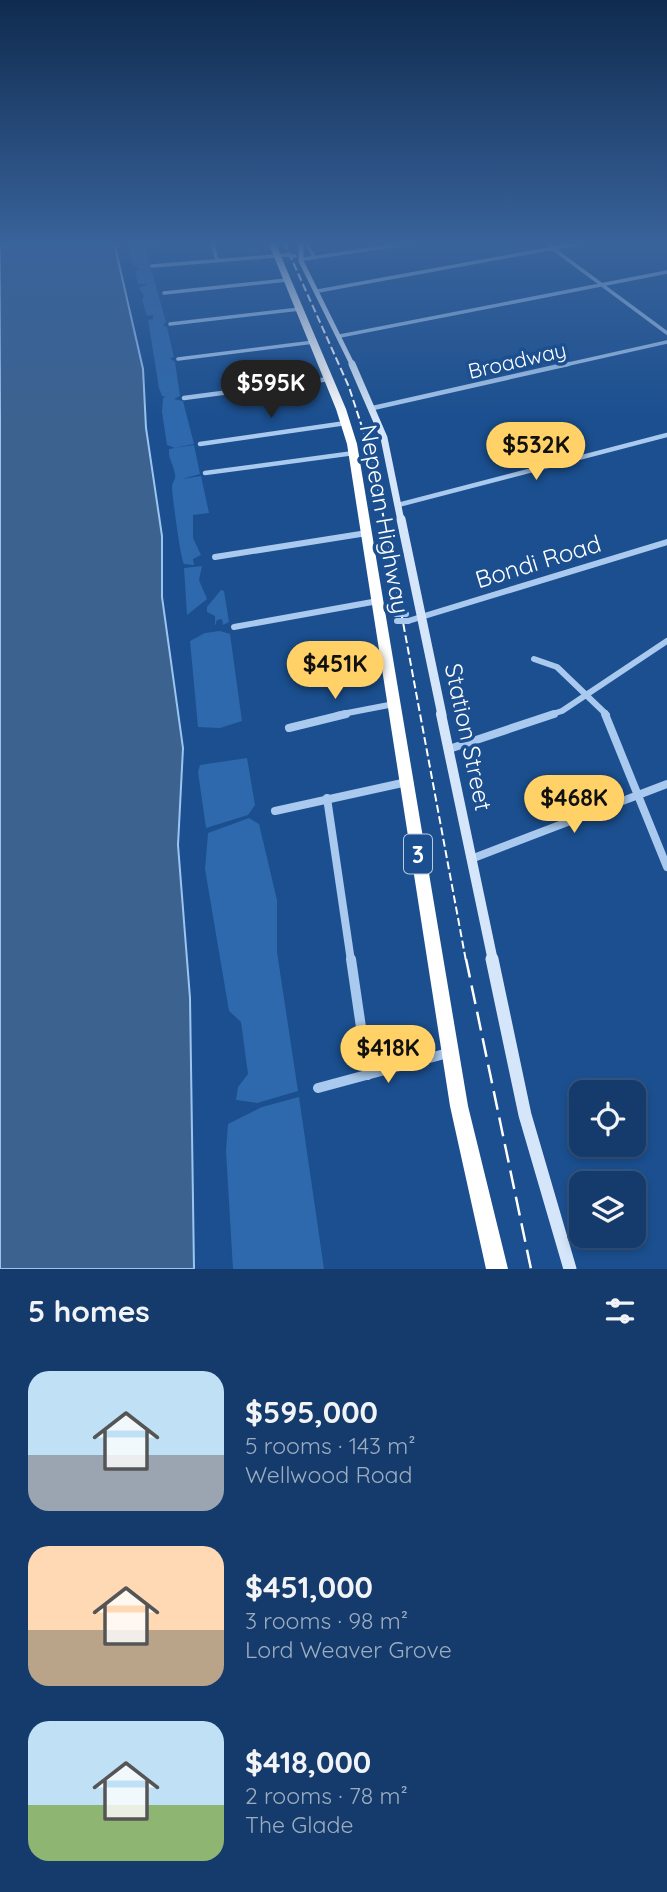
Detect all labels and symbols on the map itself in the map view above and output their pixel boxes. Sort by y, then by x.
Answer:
street label: Broadway [465,336,569,384]
pin: $595K [222,360,320,420]
street label: Nepean Highway [354,422,416,616]
pin: $532K [487,422,585,482]
street label: Bondi Road [472,528,604,594]
pin: $451K [286,642,384,701]
street label: Station Street [439,661,499,813]
pin: $468K [525,776,623,835]
road number: 3 [404,834,432,874]
pin: $418K [339,1026,437,1085]

